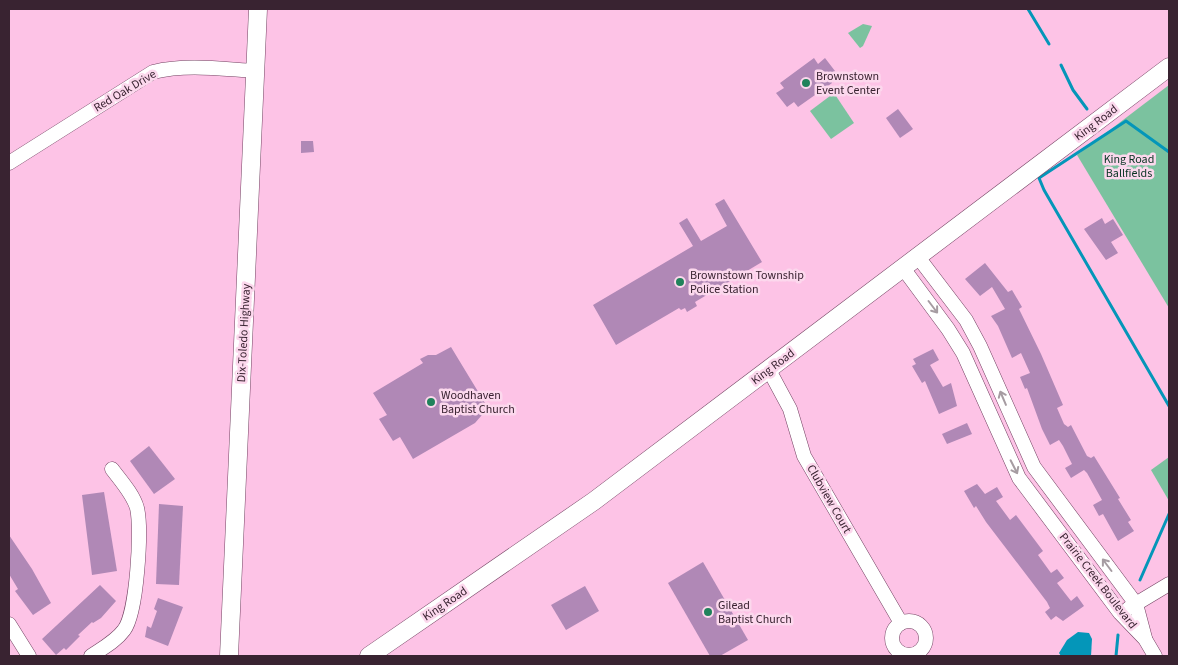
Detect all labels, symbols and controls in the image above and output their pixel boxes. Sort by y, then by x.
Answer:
street label: Red Oak Drive [91,66,159,116]
place label: Brownstown Event Center [816,68,881,99]
marker: Brownstown Event Center [800,77,812,89]
street label: King Road [1071,101,1121,145]
park label: King Road Ballfields [1104,151,1154,182]
place label: Brownstown Township Police Station [690,267,804,298]
marker: Brownstown Township Police Station [674,276,686,288]
street label: Dix-Toledo Highway [233,283,255,383]
one-way arrow [927,300,938,313]
street label: King Road [748,345,798,389]
place label: Woodhaven Baptist Church [441,387,515,418]
one-way arrow [998,391,1008,406]
marker: Woodhaven Baptist Church [425,396,437,408]
one-way arrow [1009,459,1019,474]
street label: Clubview Court [802,462,856,536]
street label: Prairie Creek Boulevard [1055,529,1141,633]
one-way arrow [1101,559,1112,572]
street label: King Road [419,583,471,625]
place label: Gilead Baptist Church [718,597,792,628]
marker: Gilead Baptist Church [702,606,714,618]

